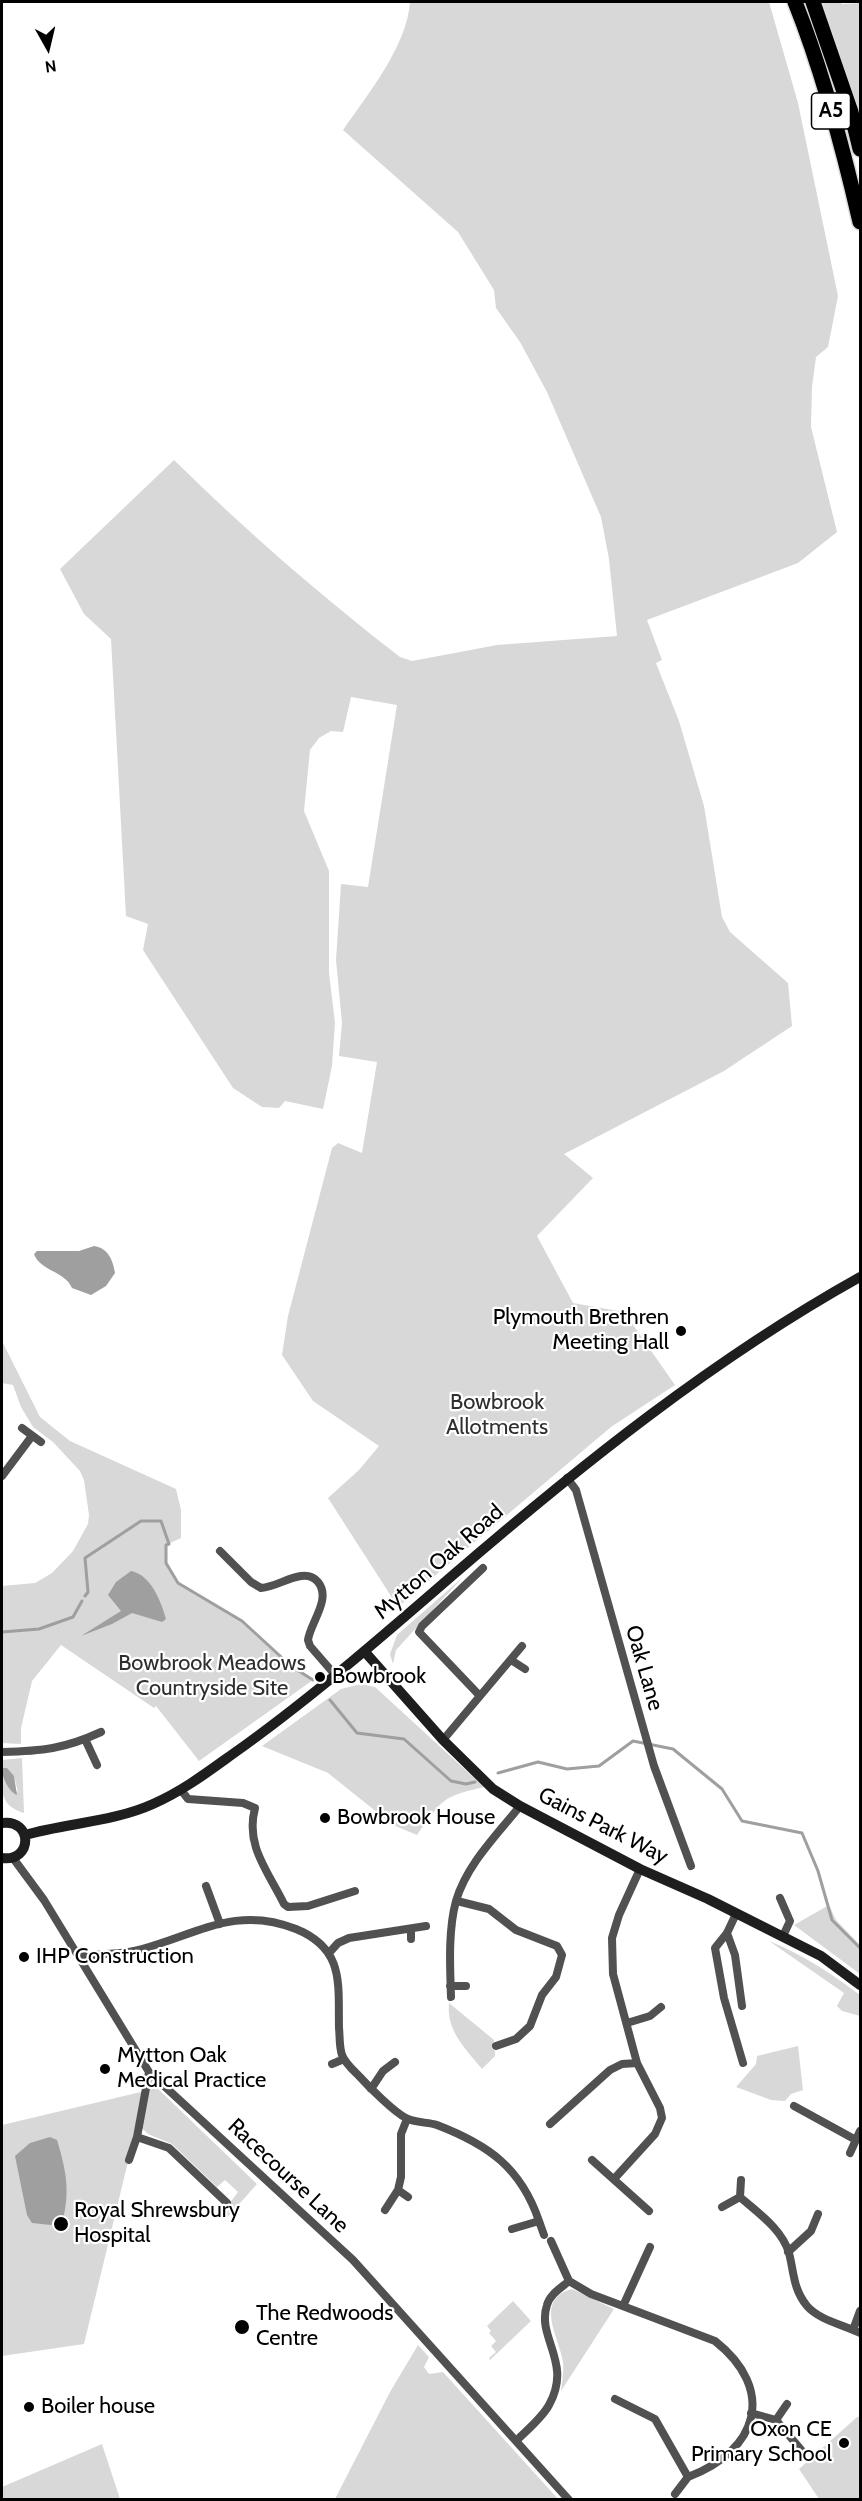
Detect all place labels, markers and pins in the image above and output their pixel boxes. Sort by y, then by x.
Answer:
place label: Plymouth Brethren Meeting Hall [493,1305,669,1356]
marker: Plymouth Brethren Meeting Hall [674,1324,688,1338]
place label: Bowbrook [332,1664,426,1690]
marker: Bowbrook [313,1670,327,1684]
place label: Bowbrook House [337,1805,495,1831]
marker: Bowbrook House [318,1811,332,1825]
place label: IHP Construction [36,1944,194,1970]
marker: IHP Construction [17,1950,31,1964]
place label: Mytton Oak Medical Practice [117,2043,266,2094]
marker: Mytton Oak Medical Practice [98,2062,112,2076]
place label: Royal Shrewsbury Hospital [74,2198,240,2250]
marker: Royal Shrewsbury Hospital [52,2215,70,2233]
place label: The Redwoods Centre [256,2301,393,2352]
marker: The Redwoods Centre [233,2318,251,2336]
place label: Boiler house [41,2394,155,2420]
marker: Boiler house [22,2400,36,2414]
place label: Oxon CE Primary School [691,2417,832,2468]
marker: Oxon CE Primary School [837,2436,851,2450]

